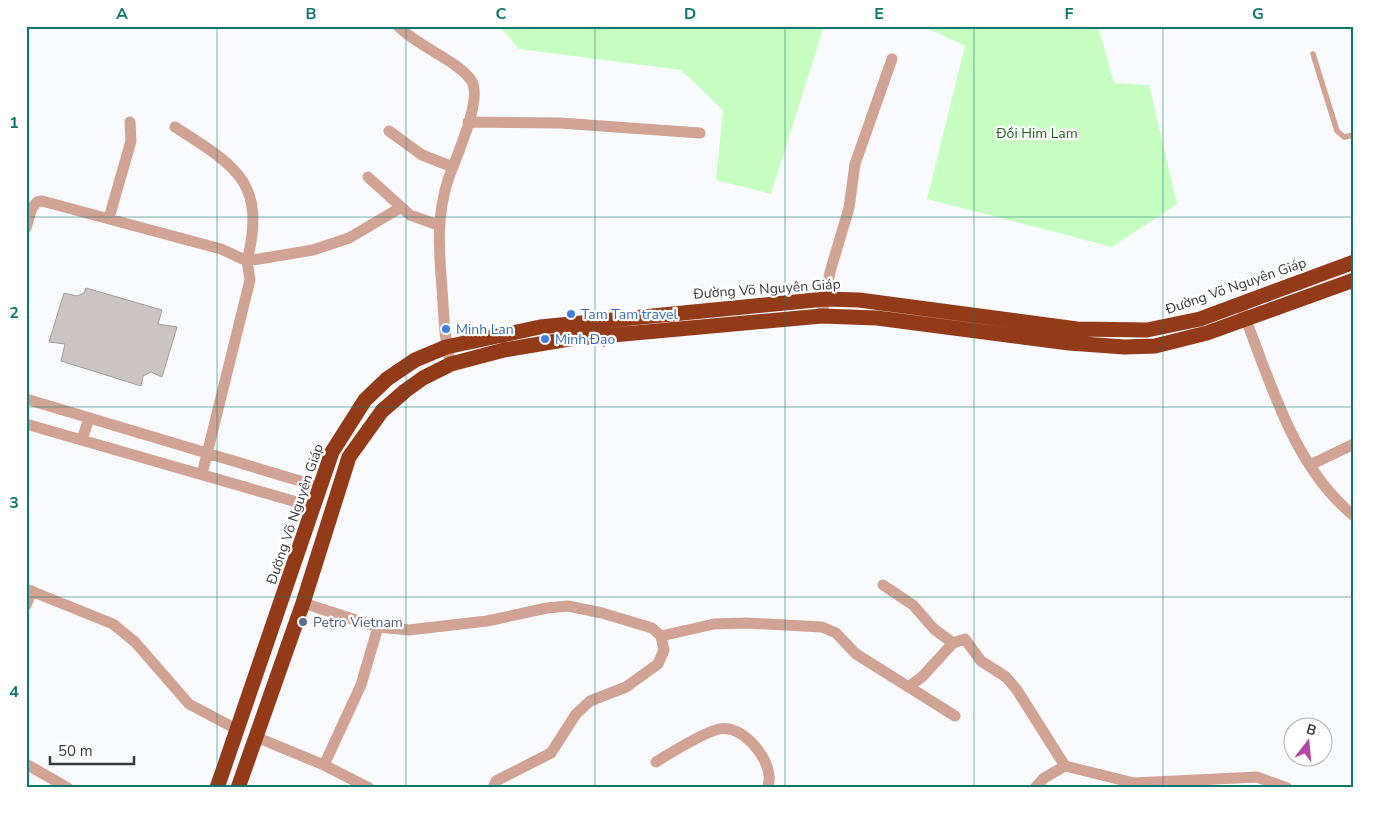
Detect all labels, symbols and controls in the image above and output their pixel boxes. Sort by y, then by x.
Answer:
text: A [116,3,128,25]
text: B [305,3,317,25]
text: C [496,3,507,25]
text: D [684,3,696,25]
text: E [874,3,884,25]
text: F [1065,3,1074,25]
text: G [1252,3,1264,25]
text: 1 [9,112,19,134]
park label: Đồi Him Lam [995,124,1078,143]
street label: Đường Võ Nguyên Giáp [1162,253,1309,319]
street label: Đường Võ Nguyên Giáp [692,274,841,304]
text: 2 [9,302,19,324]
place label: Tam Tam travel [581,305,678,324]
marker: Tam Tam travel [565,308,577,320]
place label: Minh Lan [456,320,514,339]
marker: Minh Lan [440,323,452,335]
place label: Minh Đạo [555,330,616,349]
marker: Minh Đạo [539,333,551,345]
street label: Đường Võ Nguyên Giáp [262,441,328,588]
text: 3 [9,492,19,514]
place label: Petro Vietnam [313,613,403,632]
marker: Petro Vietnam [297,616,309,628]
text: 4 [9,681,19,703]
north arrow [1282,716,1332,766]
text: B [1304,720,1319,740]
scale bar [50,734,134,766]
text: 50 m [58,741,93,761]

